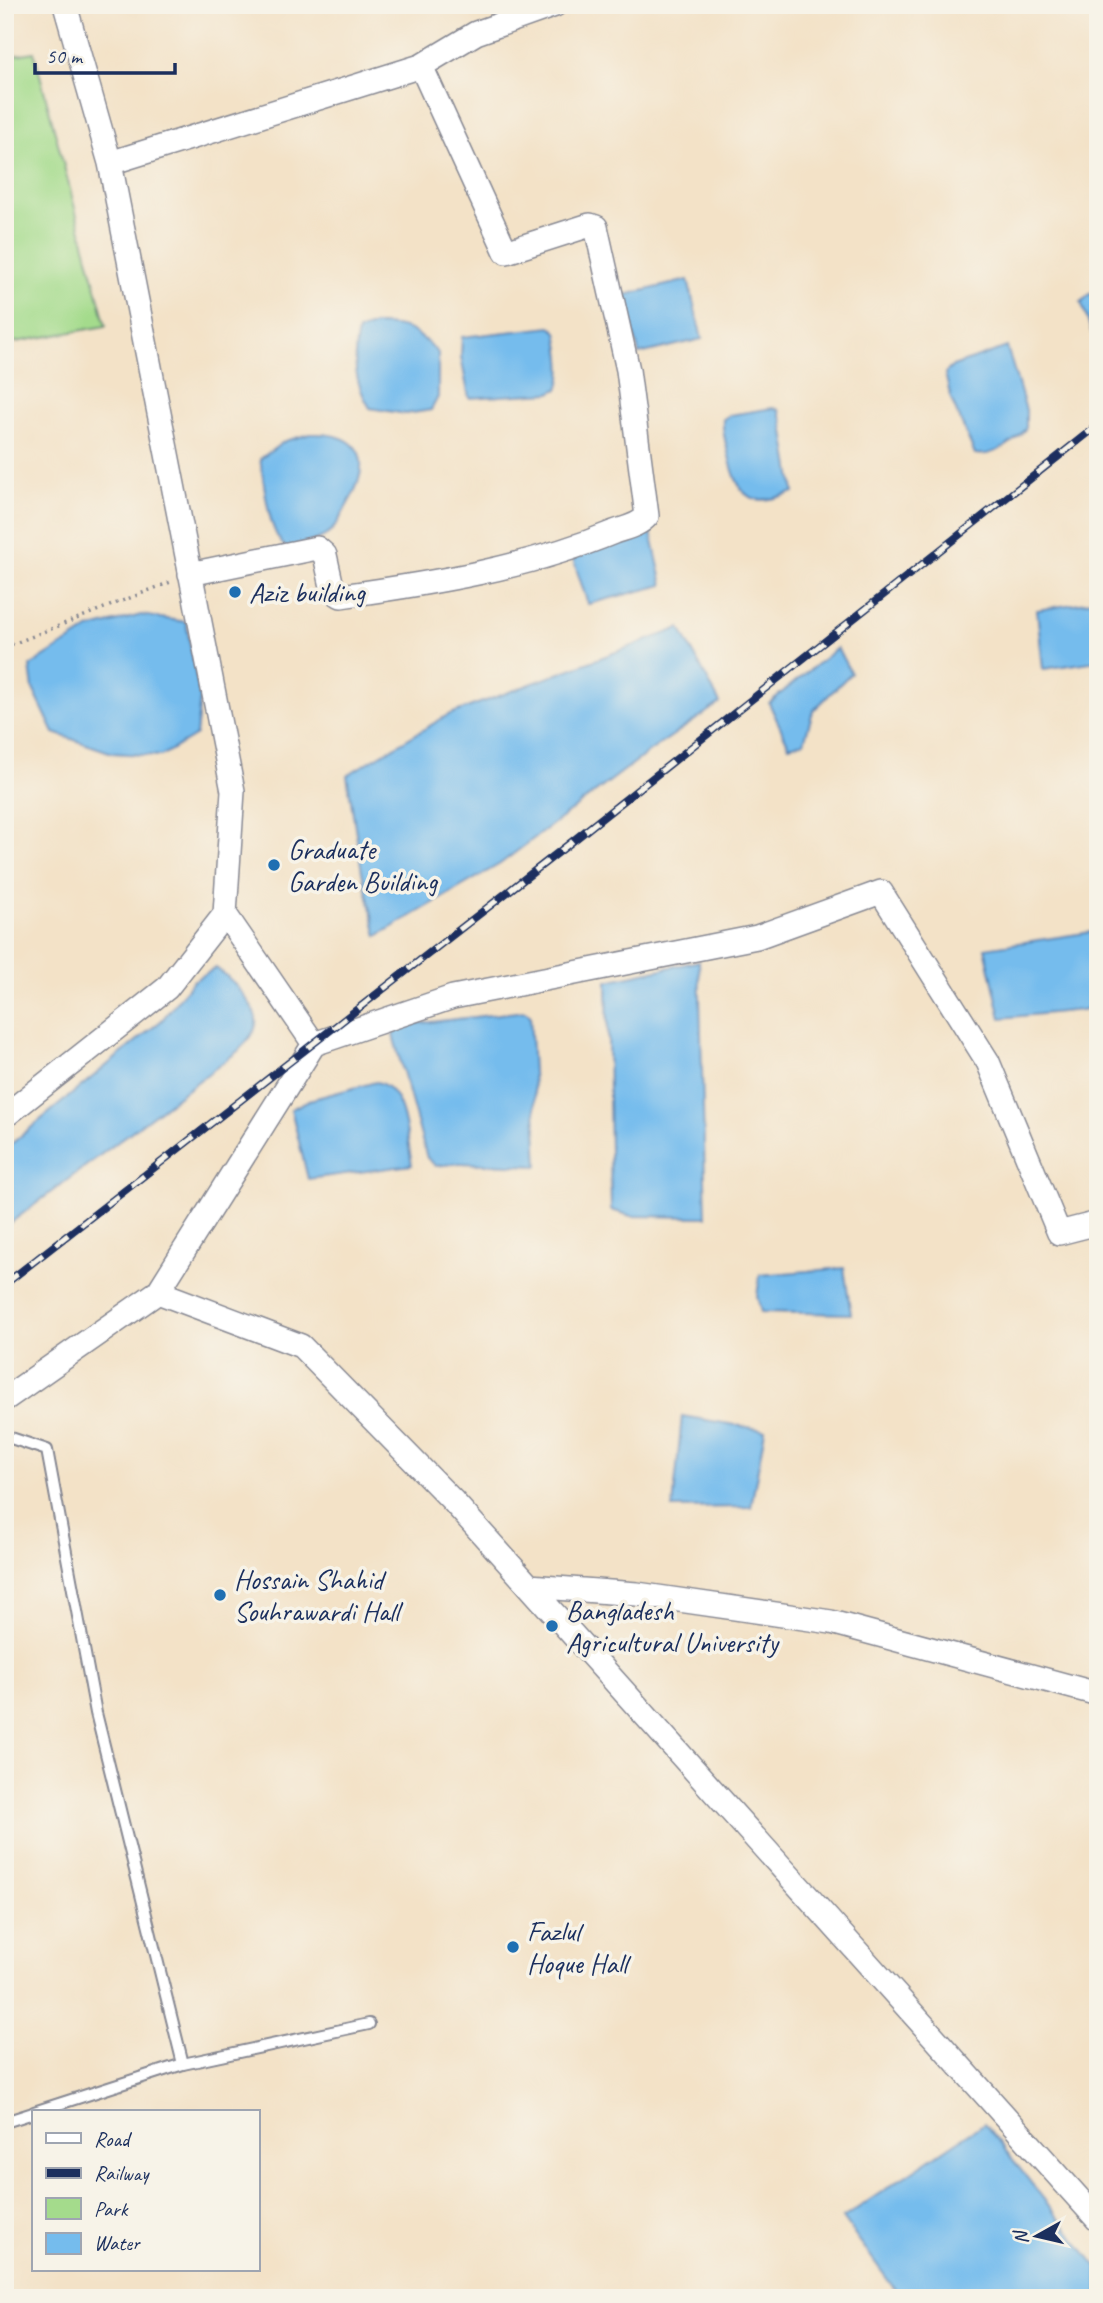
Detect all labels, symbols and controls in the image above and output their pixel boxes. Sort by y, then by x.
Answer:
scale bar [35,32,175,76]
text: 50 m [46,43,84,69]
place label: Aziz building [249,575,366,610]
marker: Aziz building [227,584,243,600]
place label: Graduate Garden Building [288,832,438,899]
marker: Graduate Garden Building [266,857,282,873]
place label: Hossain Shahid Souhrawardi Hall [234,1562,404,1629]
marker: Hossain Shahid Souhrawardi Hall [212,1587,228,1603]
place label: Bangladesh Agricultural University [566,1593,780,1660]
marker: Bangladesh Agricultural University [544,1618,560,1634]
place label: Fazlul Hoque Hall [527,1914,632,1981]
marker: Fazlul Hoque Hall [505,1939,521,1955]
legend [32,2110,259,2272]
text: Road [94,2126,133,2152]
text: Railway [94,2160,150,2186]
text: Park [94,2196,129,2222]
north arrow [1002,2202,1072,2272]
text: N [1008,2228,1034,2246]
text: Water [94,2230,141,2256]

